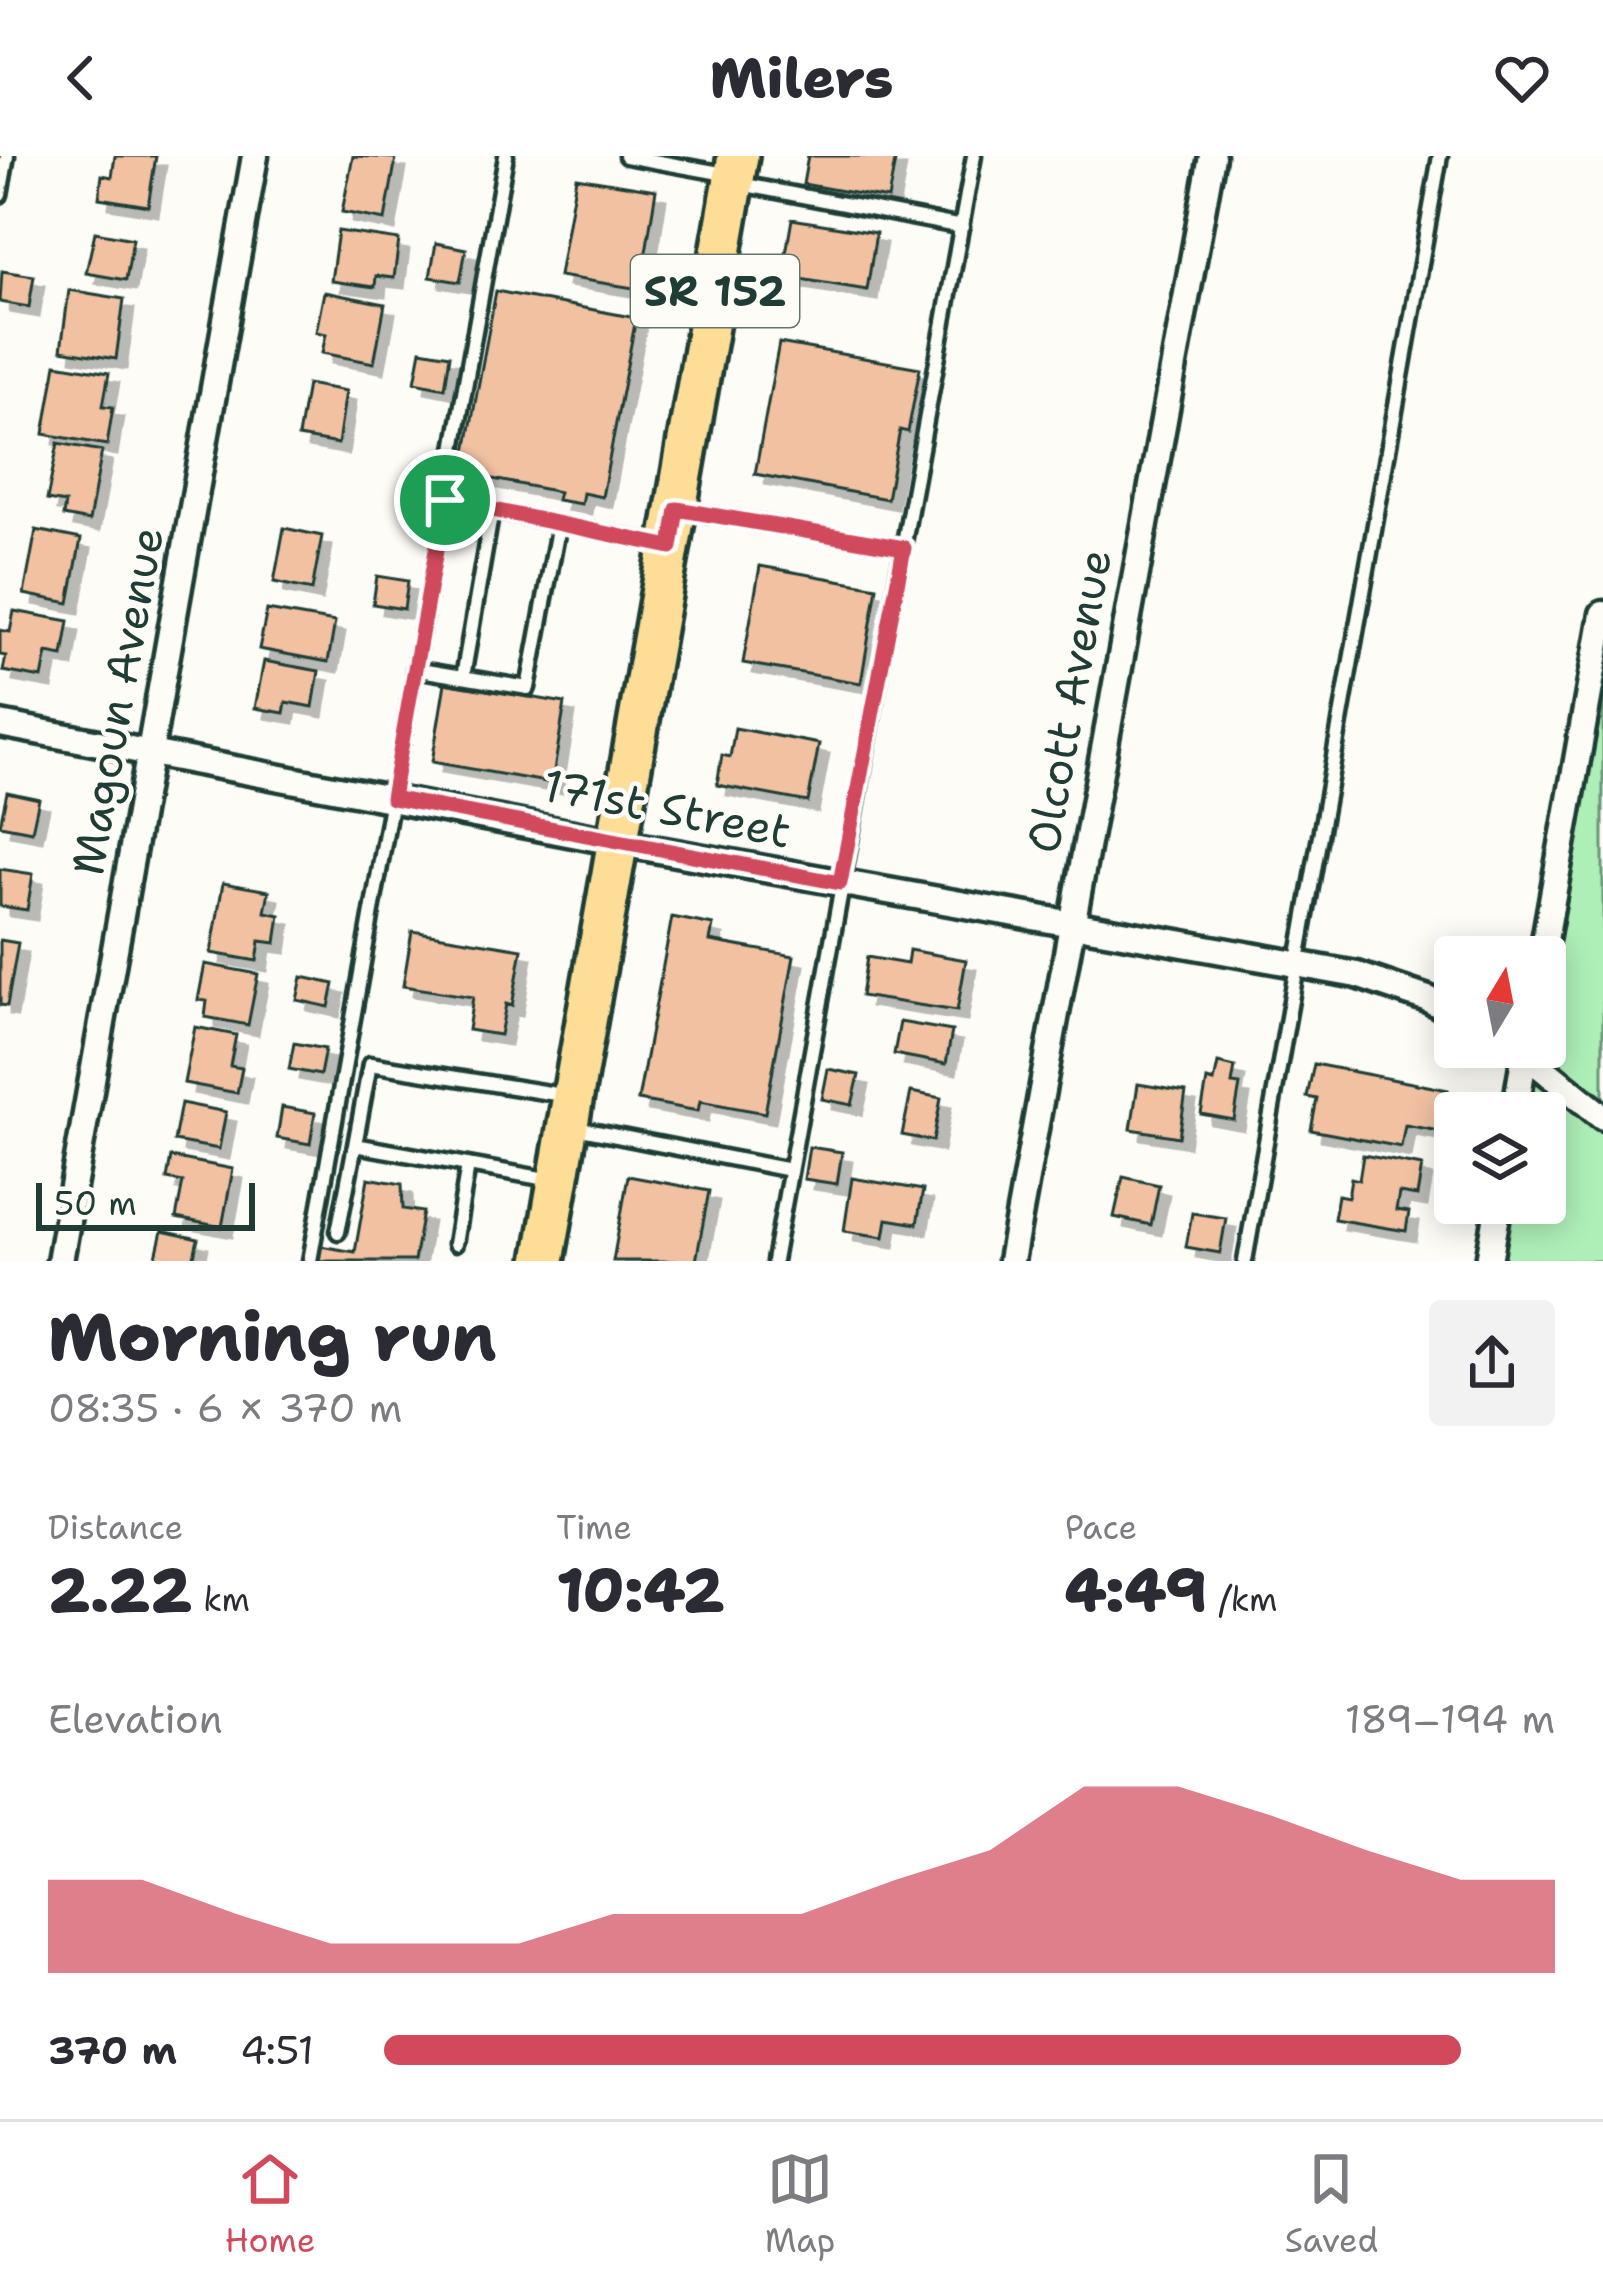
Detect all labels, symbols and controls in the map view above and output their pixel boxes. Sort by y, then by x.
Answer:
text: Milers [710,42,893,114]
icon: back [48,45,114,111]
icon: heart [1489,45,1555,111]
road number: SR 152 [631,255,799,327]
pin [394,449,496,551]
icon: arrive [412,467,478,533]
street label: Magoun Avenue [57,522,177,880]
street label: Olcott Avenue [1013,544,1125,858]
street label: 171st Street [538,755,796,861]
north arrow [1434,936,1566,1068]
map controls [1434,936,1566,1224]
button: layers [1434,1092,1566,1224]
scale bar [36,1177,255,1230]
text: 50 m [54,1181,137,1226]
text: Morning run [48,1293,497,1381]
button: share [1429,1300,1555,1426]
text: 08:35 · 6 × 370 m [48,1382,402,1434]
text: Distance [48,1505,183,1550]
text: Time [556,1505,632,1550]
text: Pace [1065,1505,1137,1550]
text: 2.22 [48,1550,192,1630]
text: 10:42 [556,1550,725,1630]
text: 4:49 [1065,1550,1207,1630]
text: km [192,1577,250,1622]
text: /km [1207,1577,1277,1622]
text: Elevation [48,1693,223,1745]
text: 189–194 m [1345,1693,1555,1745]
text: 370 m [48,2024,177,2076]
text: 4:51 [240,2024,314,2076]
tab: Home [225,2146,315,2263]
tab: Map [765,2146,835,2263]
tab: Saved [1285,2146,1378,2263]

